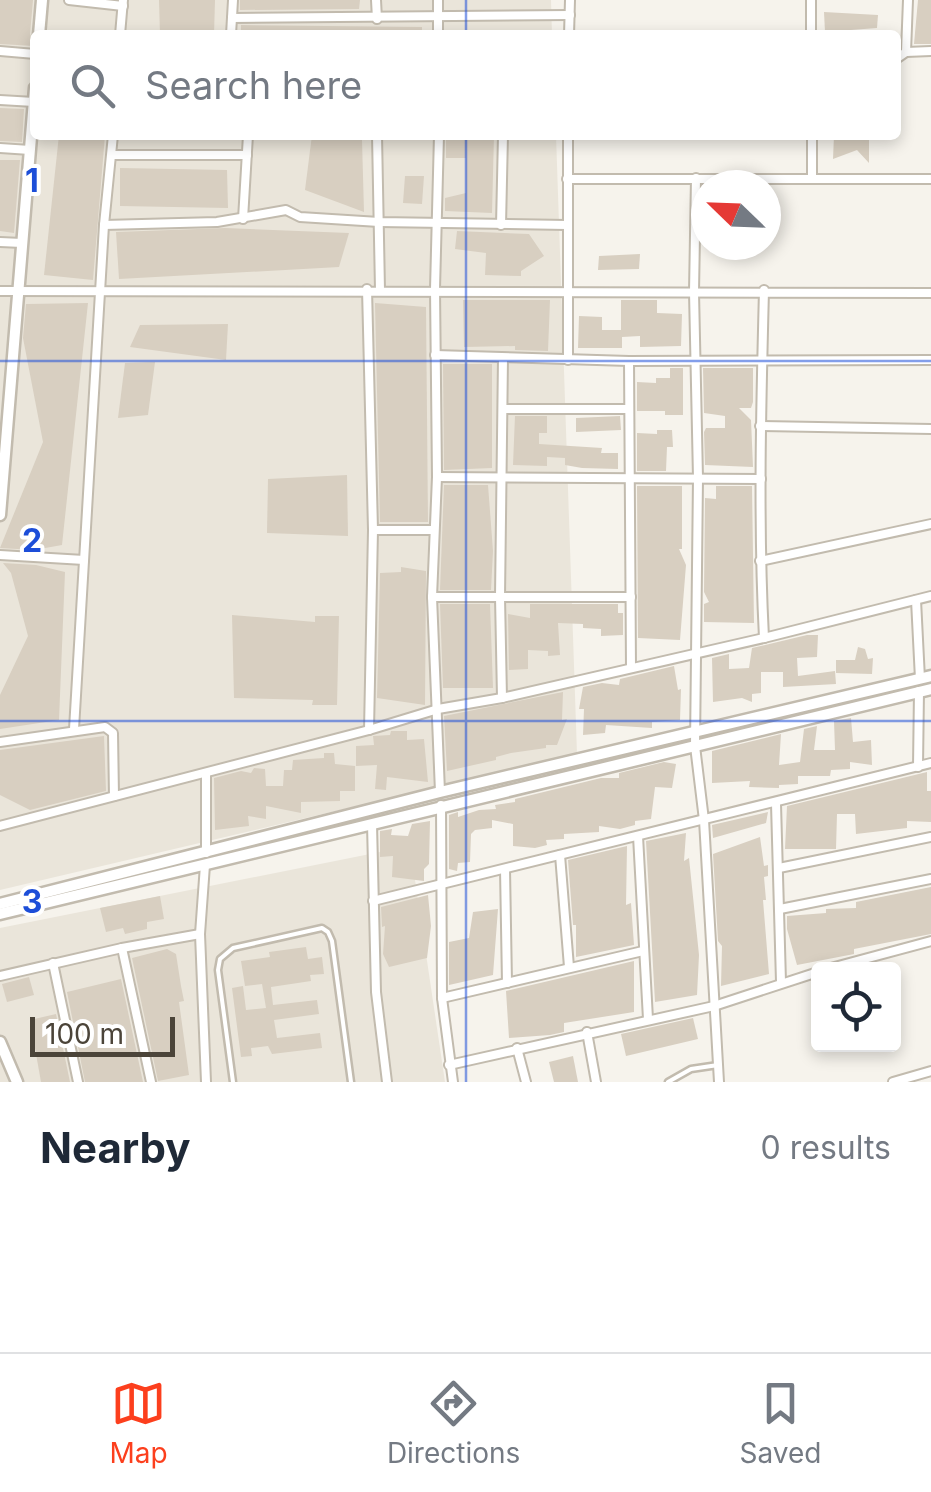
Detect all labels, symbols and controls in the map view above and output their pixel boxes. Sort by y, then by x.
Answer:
search box [30,30,901,140]
icon: search [65,58,120,113]
text: Search here [145,62,362,108]
text: 1 [25,161,39,200]
north arrow [691,170,781,260]
text: 2 [22,521,42,560]
text: 3 [22,882,42,921]
map controls [811,962,901,1052]
button: locate [811,962,901,1052]
scale bar [30,1012,175,1056]
text: 100 m [45,1017,124,1051]
text: Nearby [40,1122,191,1173]
text: 0 results [761,1128,891,1167]
tab: Map [110,1376,168,1470]
tab: Directions [387,1376,520,1470]
tab: Saved [739,1376,821,1470]

